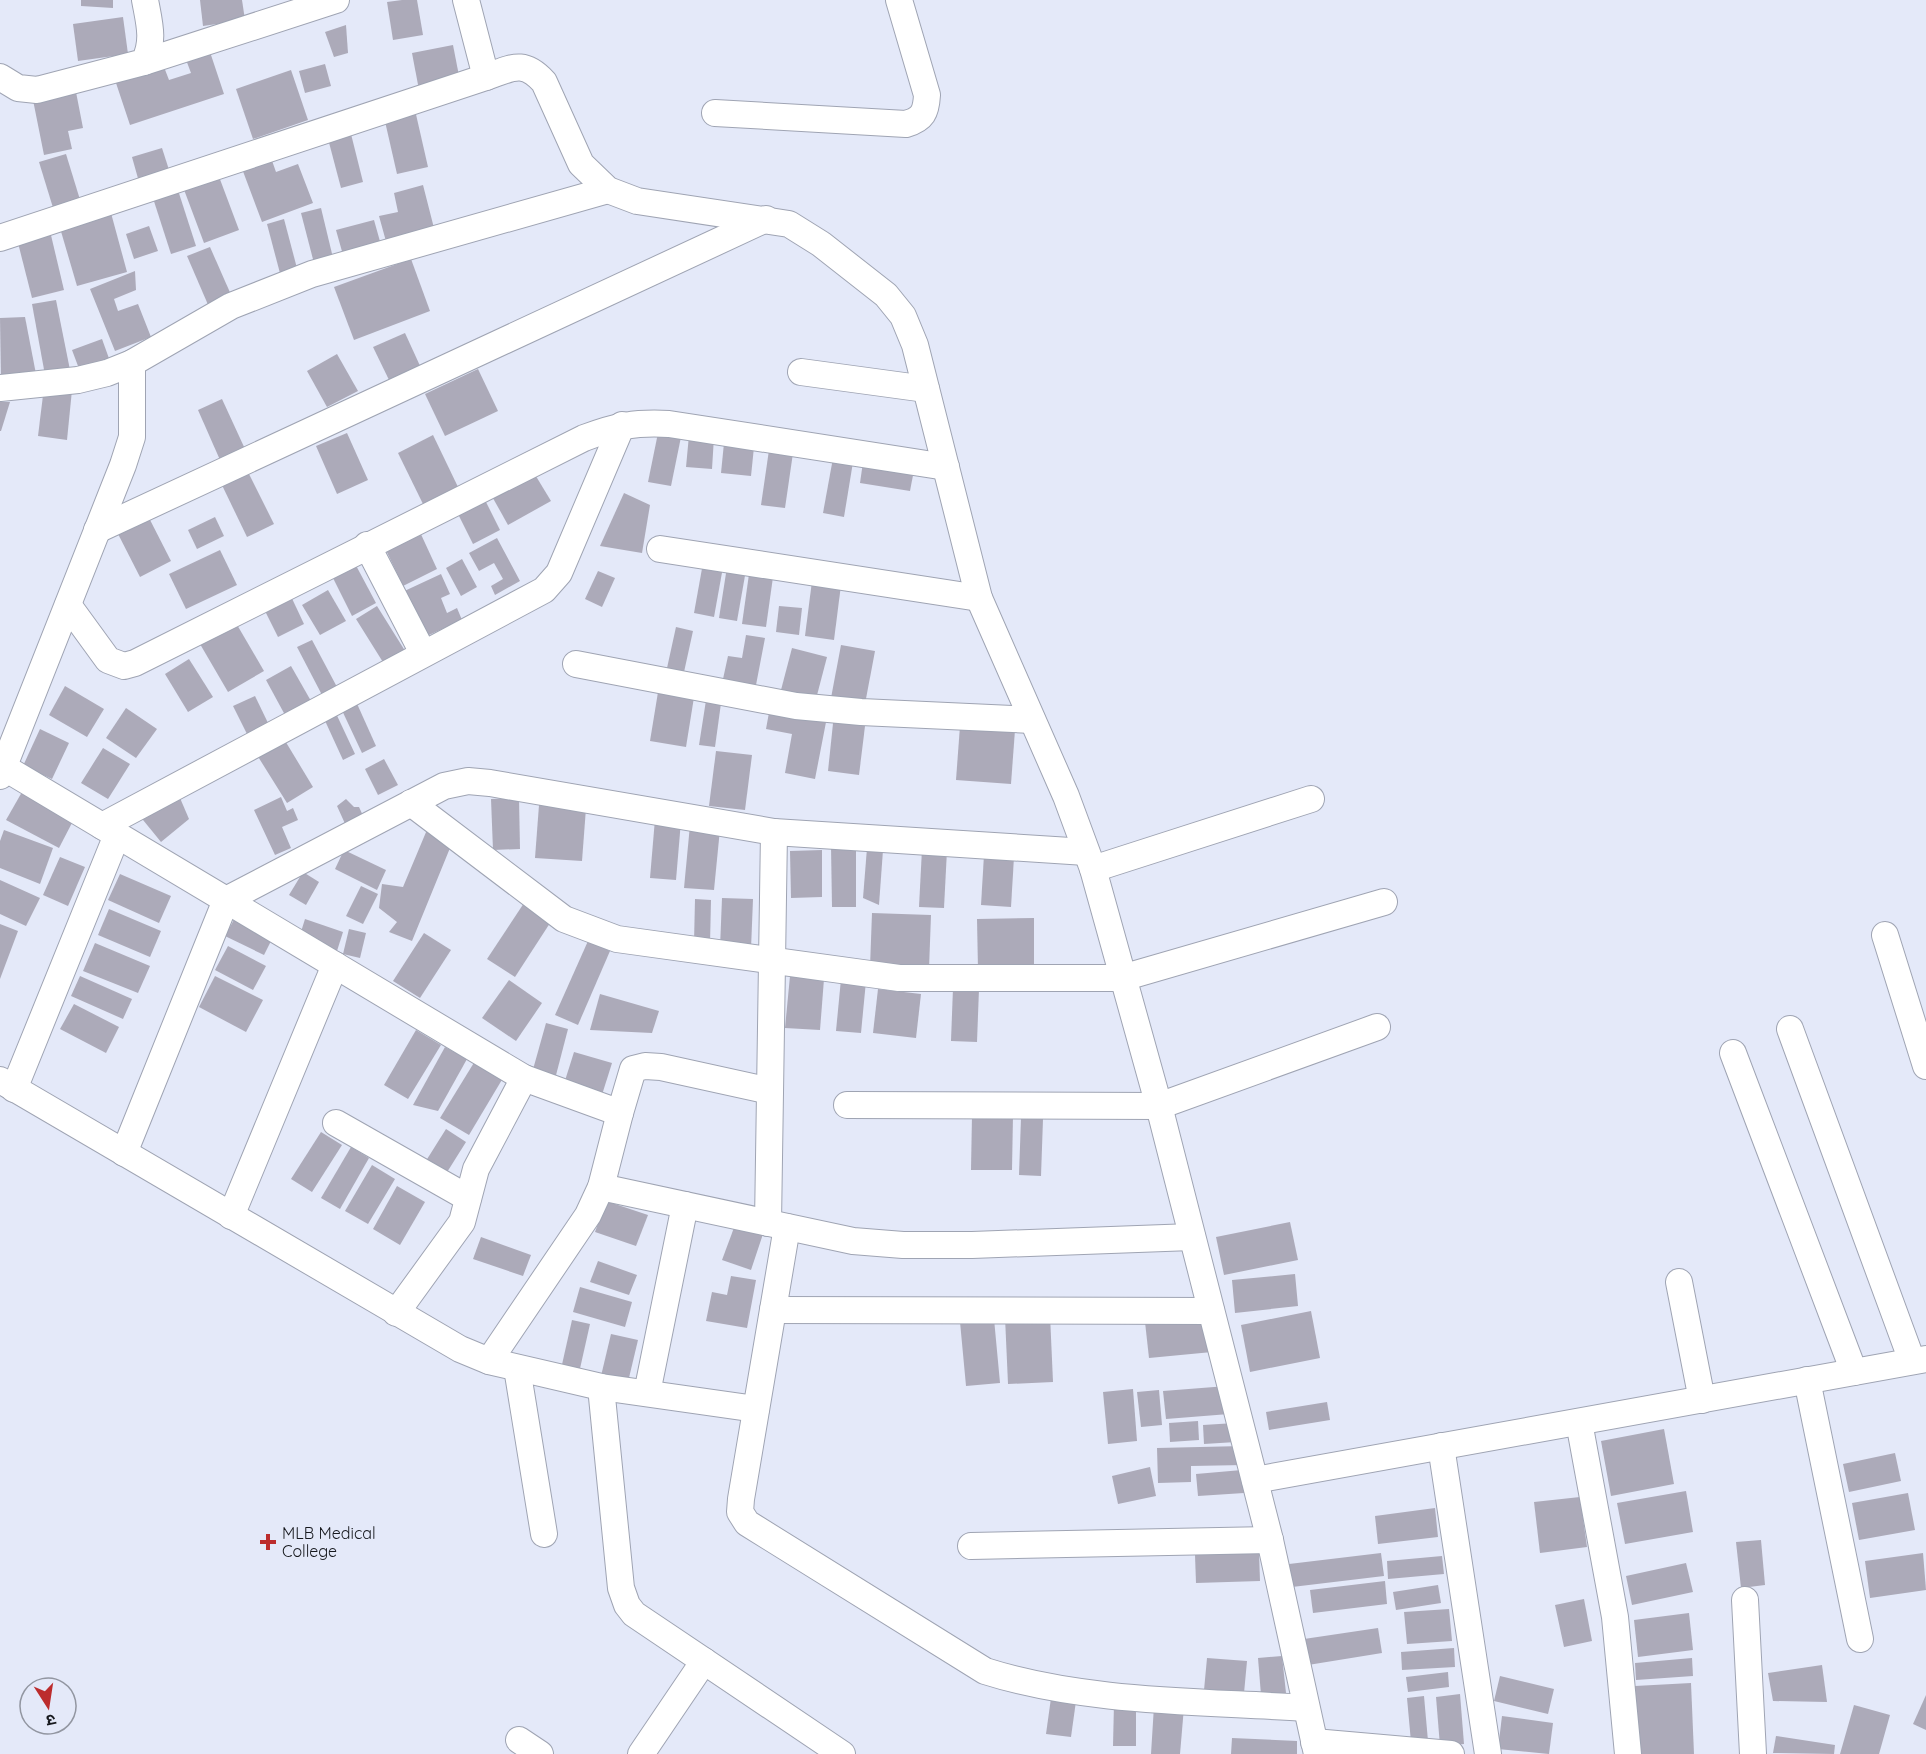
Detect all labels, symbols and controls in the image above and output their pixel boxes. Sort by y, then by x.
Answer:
place label: MLB Medical College [282,1523,376,1561]
marker: MLB Medical College [259,1533,277,1551]
north arrow [18,1676,78,1736]
text: उ [44,1710,58,1732]

